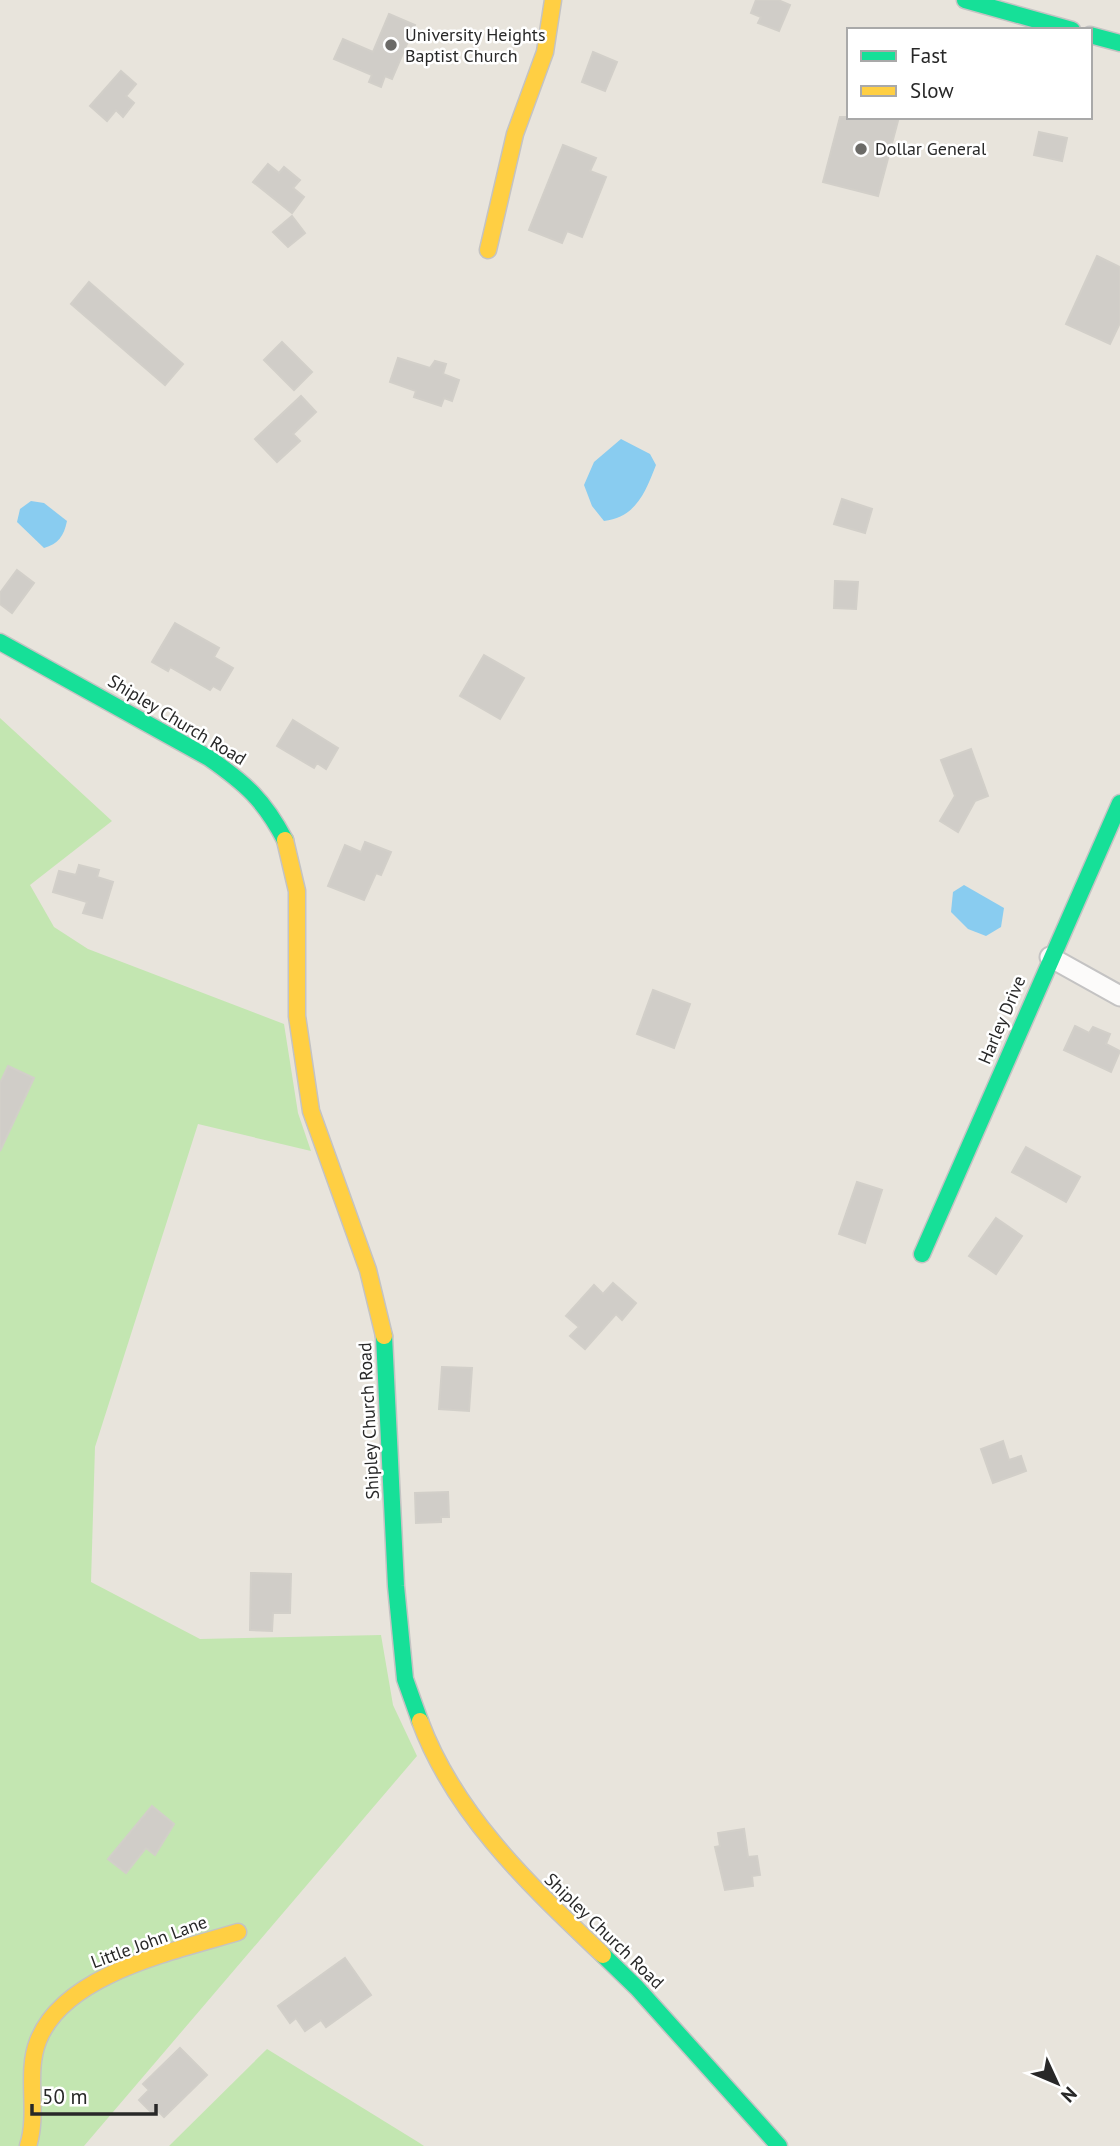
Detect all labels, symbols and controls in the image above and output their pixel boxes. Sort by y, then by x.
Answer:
place label: University Heights Baptist Church [405,23,545,67]
legend [847,28,1092,119]
marker: University Heights Baptist Church [383,37,399,53]
text: Fast [910,42,947,69]
text: Slow [910,77,954,104]
place label: Dollar General [875,137,987,160]
marker: Dollar General [853,141,869,157]
street label: Shipley Church Road [104,669,251,770]
street label: Harley Drive [973,972,1030,1068]
street label: Shipley Church Road [353,1342,384,1500]
street label: Shipley Church Road [540,1868,669,1994]
street label: Little John Lane [88,1910,210,1973]
north arrow [1022,2048,1092,2118]
scale bar [32,2072,156,2116]
text: N [1056,2082,1082,2108]
text: 50 m [42,2083,88,2110]

